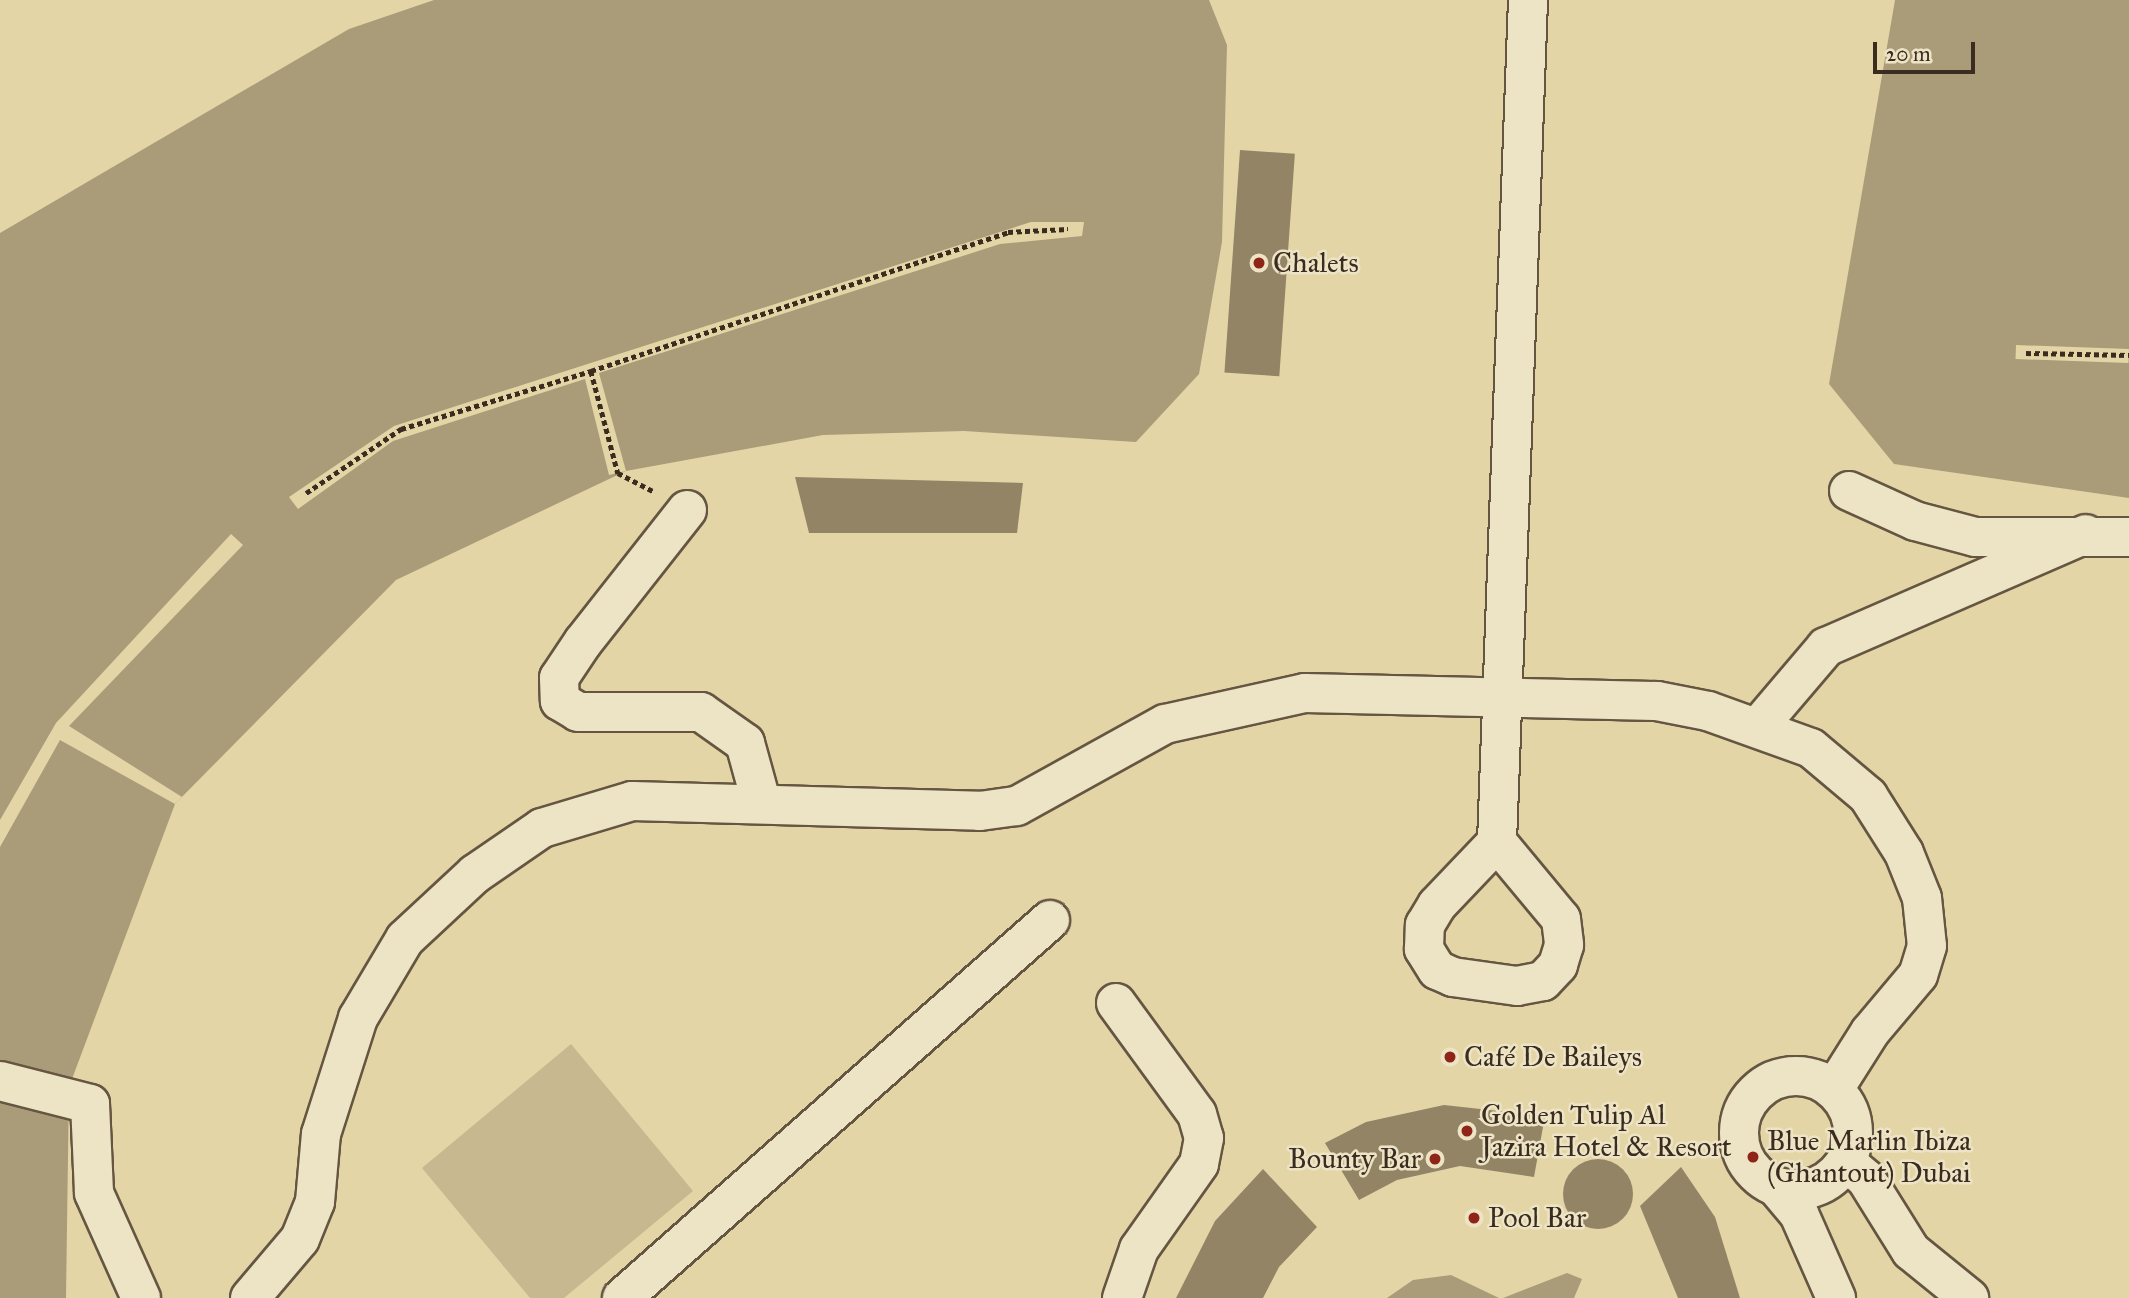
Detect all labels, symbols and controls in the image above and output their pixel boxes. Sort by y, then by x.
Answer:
scale bar [1877,28,1979,72]
text: 20 m [1886,41,1931,67]
place label: Chalets [1273,246,1359,280]
marker: Chalets [1251,255,1267,271]
place label: Café De Baileys [1464,1040,1642,1074]
marker: Café De Baileys [1442,1049,1458,1065]
place label: Golden Tulip Al Jazira Hotel & Resort [1481,1098,1732,1164]
marker: Golden Tulip Al Jazira Hotel & Resort [1459,1123,1475,1139]
place label: Blue Marlin Ibiza (Ghantout) Dubai [1767,1124,1971,1190]
place label: Bounty Bar [1288,1142,1421,1176]
marker: Blue Marlin Ibiza (Ghantout) Dubai [1745,1149,1761,1165]
marker: Bounty Bar [1427,1151,1443,1167]
place label: Pool Bar [1488,1201,1586,1235]
marker: Pool Bar [1466,1210,1482,1226]

